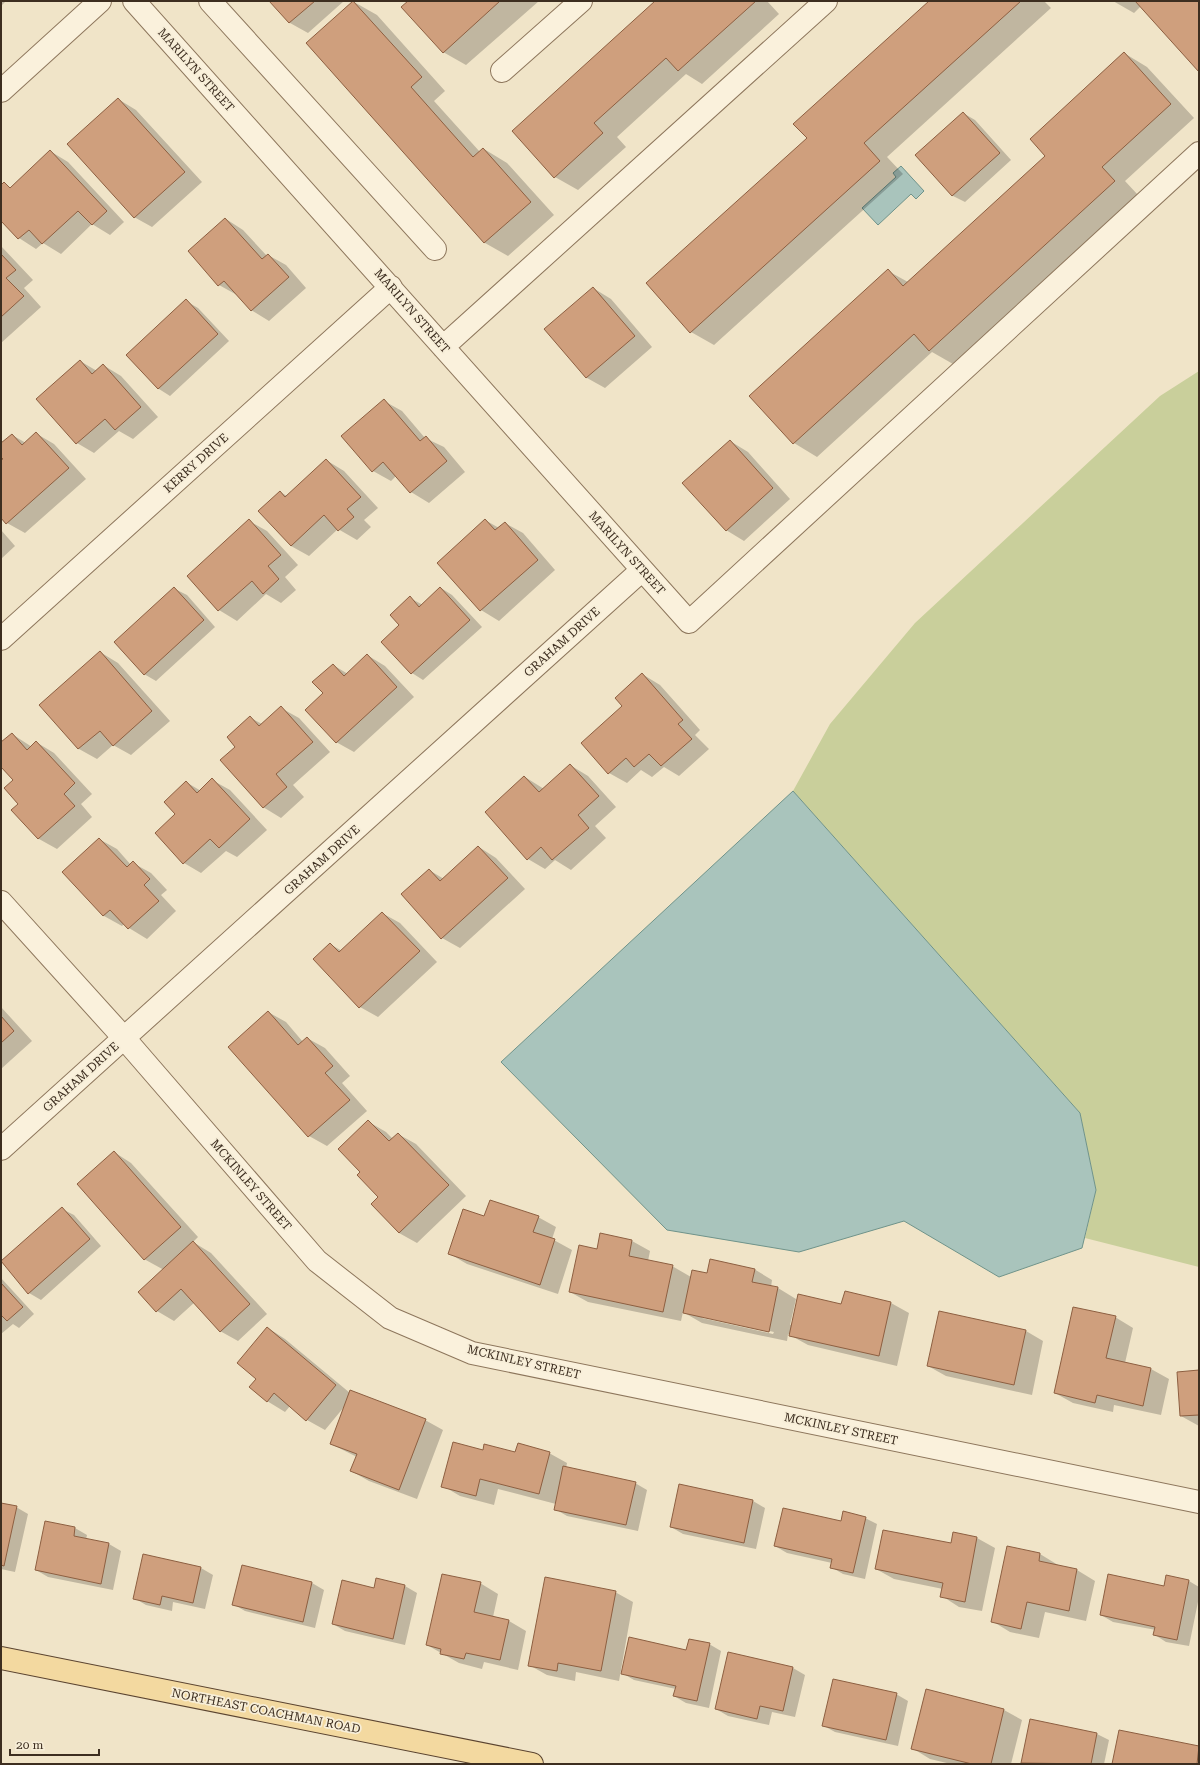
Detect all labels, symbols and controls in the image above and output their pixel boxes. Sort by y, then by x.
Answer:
street label: MARILYN STREET [155,25,237,115]
street label: MARILYN STREET [372,266,452,356]
street label: KERRY DRIVE [161,430,231,496]
street label: MARILYN STREET [586,508,668,598]
street label: GRAHAM DRIVE [521,604,603,680]
street label: GRAHAM DRIVE [281,822,363,898]
street label: GRAHAM DRIVE [40,1039,122,1115]
street label: MCKINLEY STREET [208,1137,294,1233]
street label: MCKINLEY STREET [466,1342,582,1382]
street label: MCKINLEY STREET [783,1410,899,1448]
street label: NORTHEAST COACHMAN ROAD [170,1686,362,1736]
scale bar [10,1731,99,1757]
text: 20 m [16,1738,43,1752]

